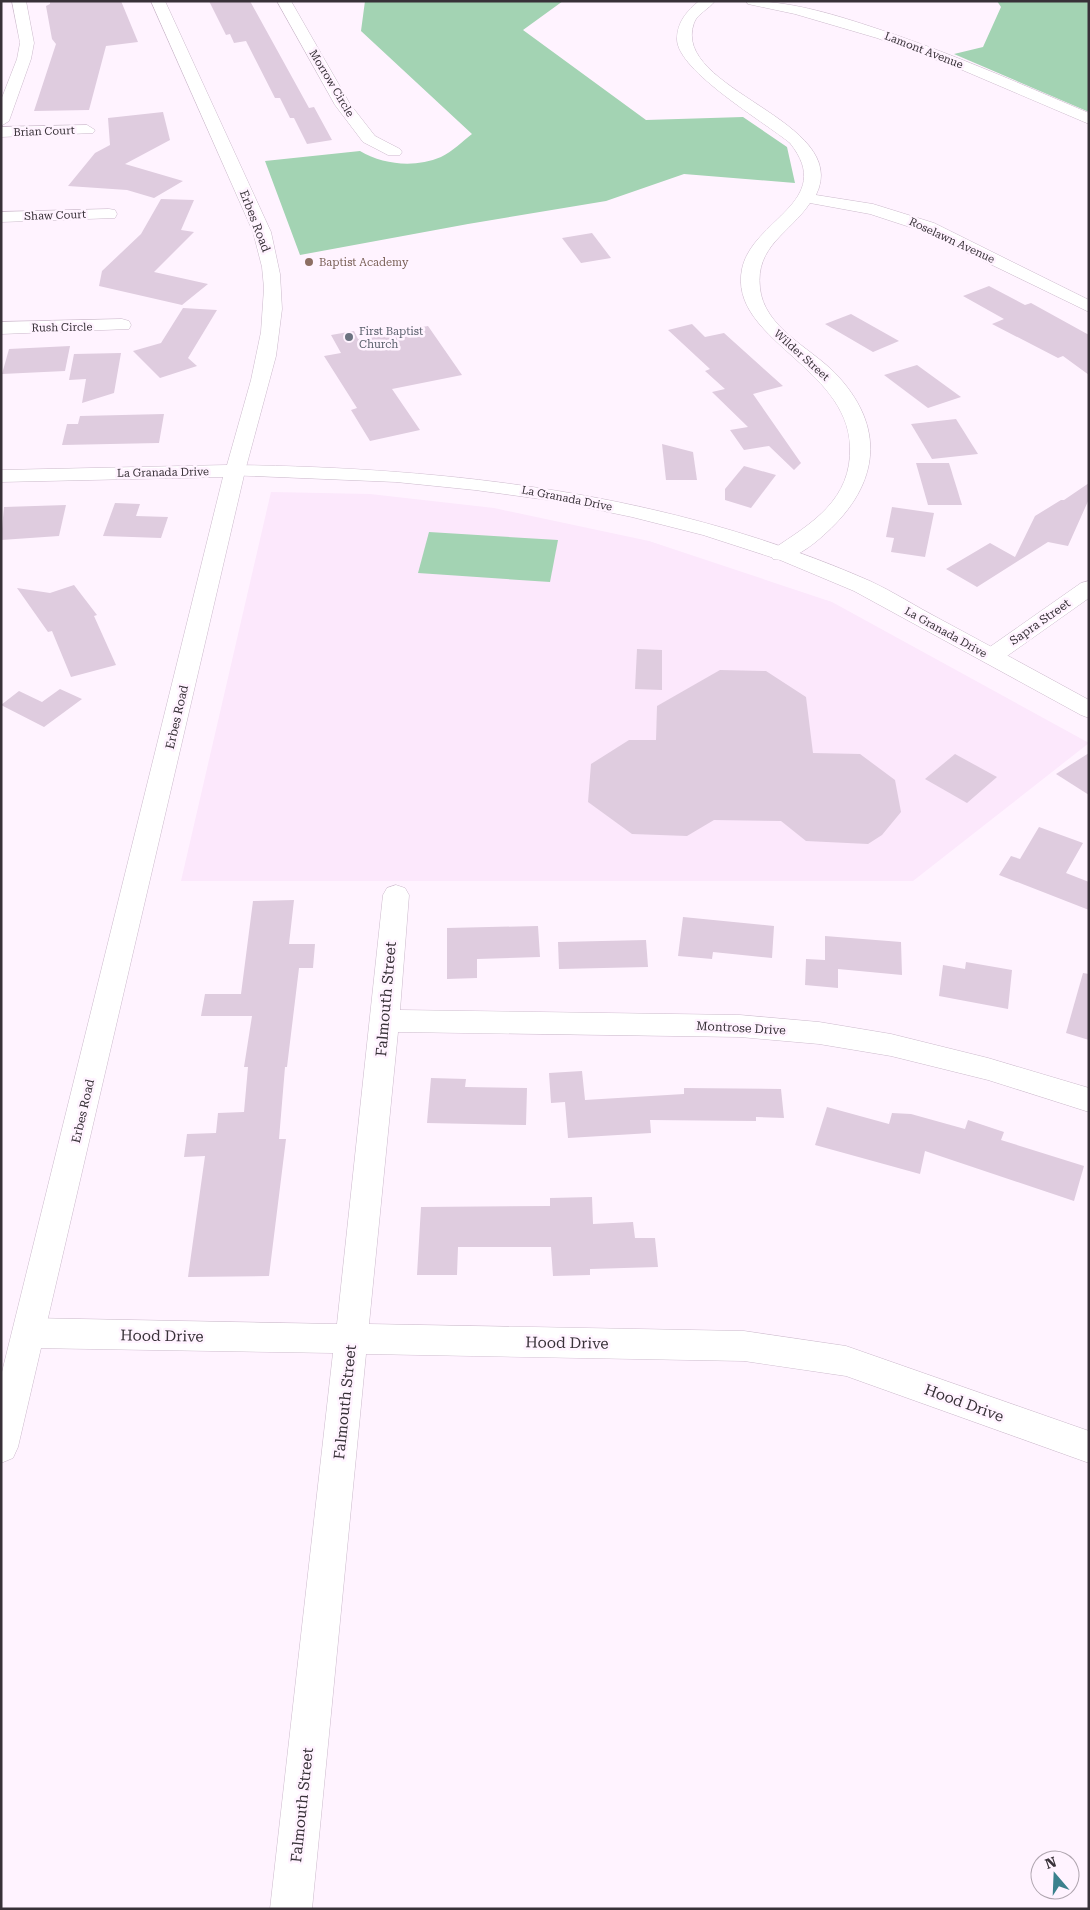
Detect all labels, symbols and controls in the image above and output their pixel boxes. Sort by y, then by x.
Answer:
street label: Lamont Avenue [883,30,965,71]
street label: Morrow Circle [306,47,357,119]
street label: Brian Court [13,124,75,139]
street label: Erbes Road [237,188,273,254]
street label: Shaw Court [24,208,86,223]
street label: Roselawn Avenue [907,215,997,266]
marker: Baptist Academy [303,256,315,268]
place label: Baptist Academy [319,256,409,269]
street label: Rush Circle [31,320,93,335]
place label: First Baptist Church [359,325,423,351]
street label: Wilder Street [771,327,832,384]
marker: First Baptist Church [343,331,355,343]
street label: La Granada Drive [117,465,209,480]
street label: La Granada Drive [520,483,613,514]
street label: Sapra Street [1007,596,1073,648]
street label: La Granada Drive [902,604,989,660]
street label: Erbes Road [163,683,191,750]
street label: Falmouth Street [372,940,400,1057]
street label: Montrose Drive [696,1019,787,1037]
street label: Erbes Road [69,1077,97,1144]
street label: Hood Drive [120,1326,204,1346]
street label: Hood Drive [525,1333,609,1353]
street label: Falmouth Street [330,1343,360,1460]
street label: Hood Drive [922,1380,1006,1426]
street label: Falmouth Street [287,1746,317,1863]
north arrow [1030,1850,1080,1900]
text: N [1043,1853,1059,1872]

